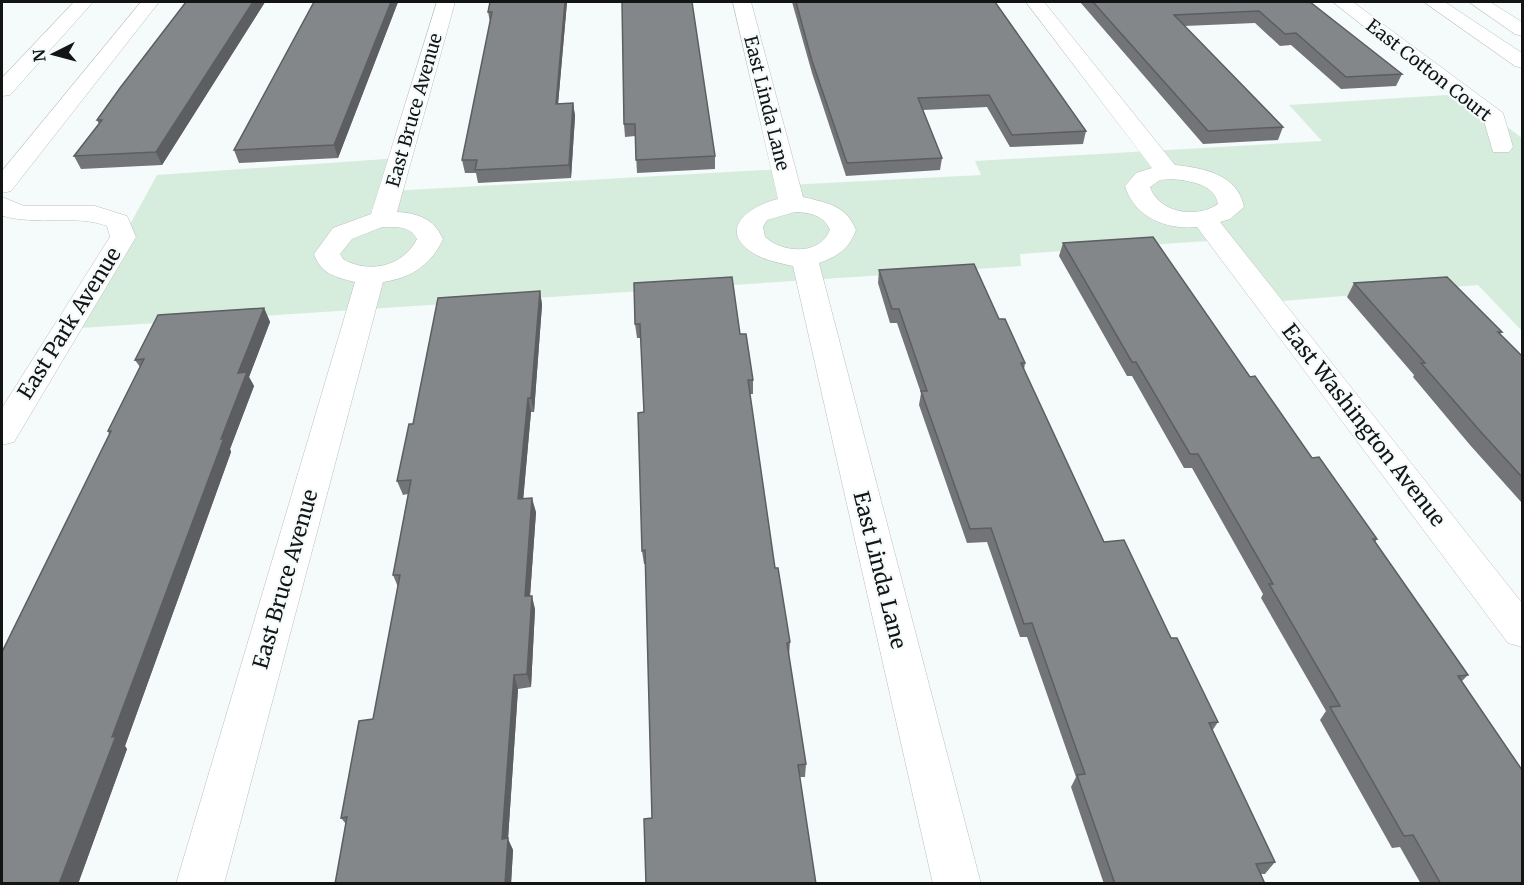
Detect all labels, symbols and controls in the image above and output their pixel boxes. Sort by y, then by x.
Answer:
street label: East Cotton Court [1362,14,1496,126]
north arrow [24,24,84,84]
street label: East Bruce Avenue [381,30,447,190]
street label: East Linda Lane [739,33,795,173]
text: N [28,48,50,63]
street label: East Park Avenue [11,242,127,404]
street label: East Washington Avenue [1276,318,1452,532]
street label: East Bruce Avenue [246,486,324,672]
street label: East Linda Lane [847,488,913,652]

